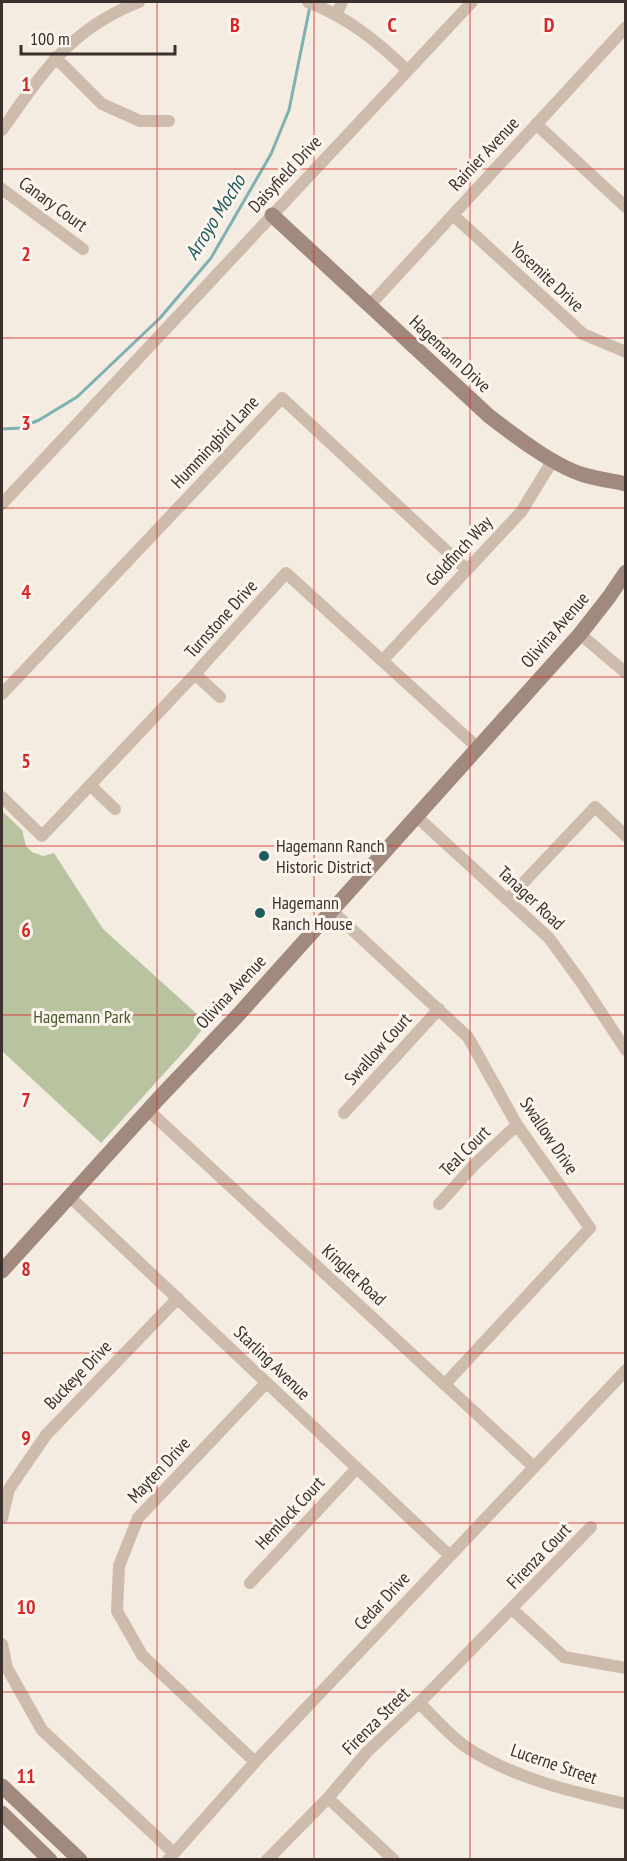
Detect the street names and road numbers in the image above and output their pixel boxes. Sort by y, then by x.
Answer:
street label: Rainier Avenue [444,112,524,195]
street label: Daisyfield Drive [243,130,326,217]
street label: Canary Court [15,171,92,236]
street label: Yosemite Drive [506,237,589,317]
street label: Hagemann Drive [405,310,496,397]
street label: Hummingbird Lane [166,390,263,493]
street label: Goldfinch Way [420,511,497,591]
street label: Turnstone Drive [179,575,262,663]
street label: Olivina Avenue [515,587,594,672]
street label: Tanager Road [493,861,570,935]
street label: Olivina Avenue [191,950,271,1033]
street label: Swallow Court [339,1008,416,1090]
street label: Swallow Drive [515,1093,584,1179]
street label: Teal Court [434,1120,495,1181]
street label: Kinglet Road [317,1239,391,1310]
street label: Starling Avenue [229,1321,315,1405]
street label: Buckeye Drive [39,1335,116,1414]
street label: Mayten Drive [122,1432,195,1508]
street label: Hemlock Court [250,1471,329,1554]
street label: Firenza Court [502,1518,576,1593]
street label: Cedar Drive [349,1567,414,1635]
street label: Firenza Street [337,1682,414,1759]
street label: Lucerne Street [508,1738,600,1789]

